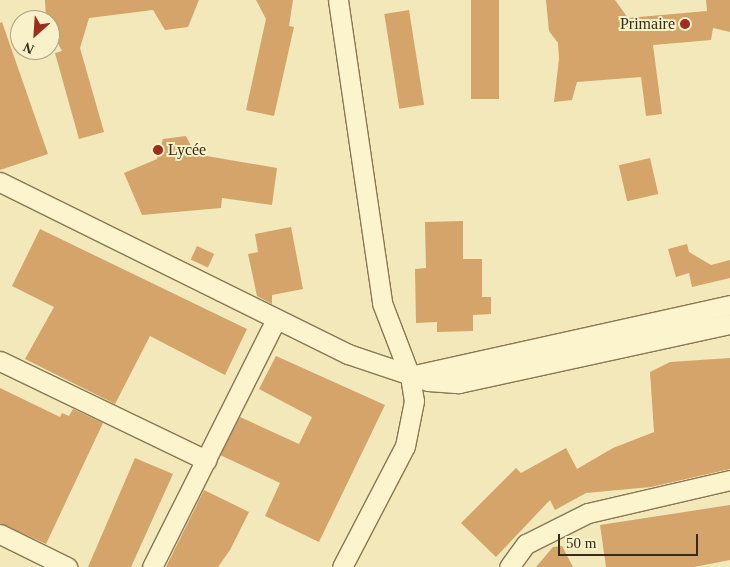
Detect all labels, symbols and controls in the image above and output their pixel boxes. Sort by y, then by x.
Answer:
north arrow [10,10,60,60]
place label: Primaire [620,14,675,34]
marker: Primaire [679,18,691,30]
text: N [21,39,36,57]
place label: Lycée [168,140,206,160]
marker: Lycée [152,144,164,156]
scale bar [560,524,700,556]
text: 50 m [566,535,596,551]

